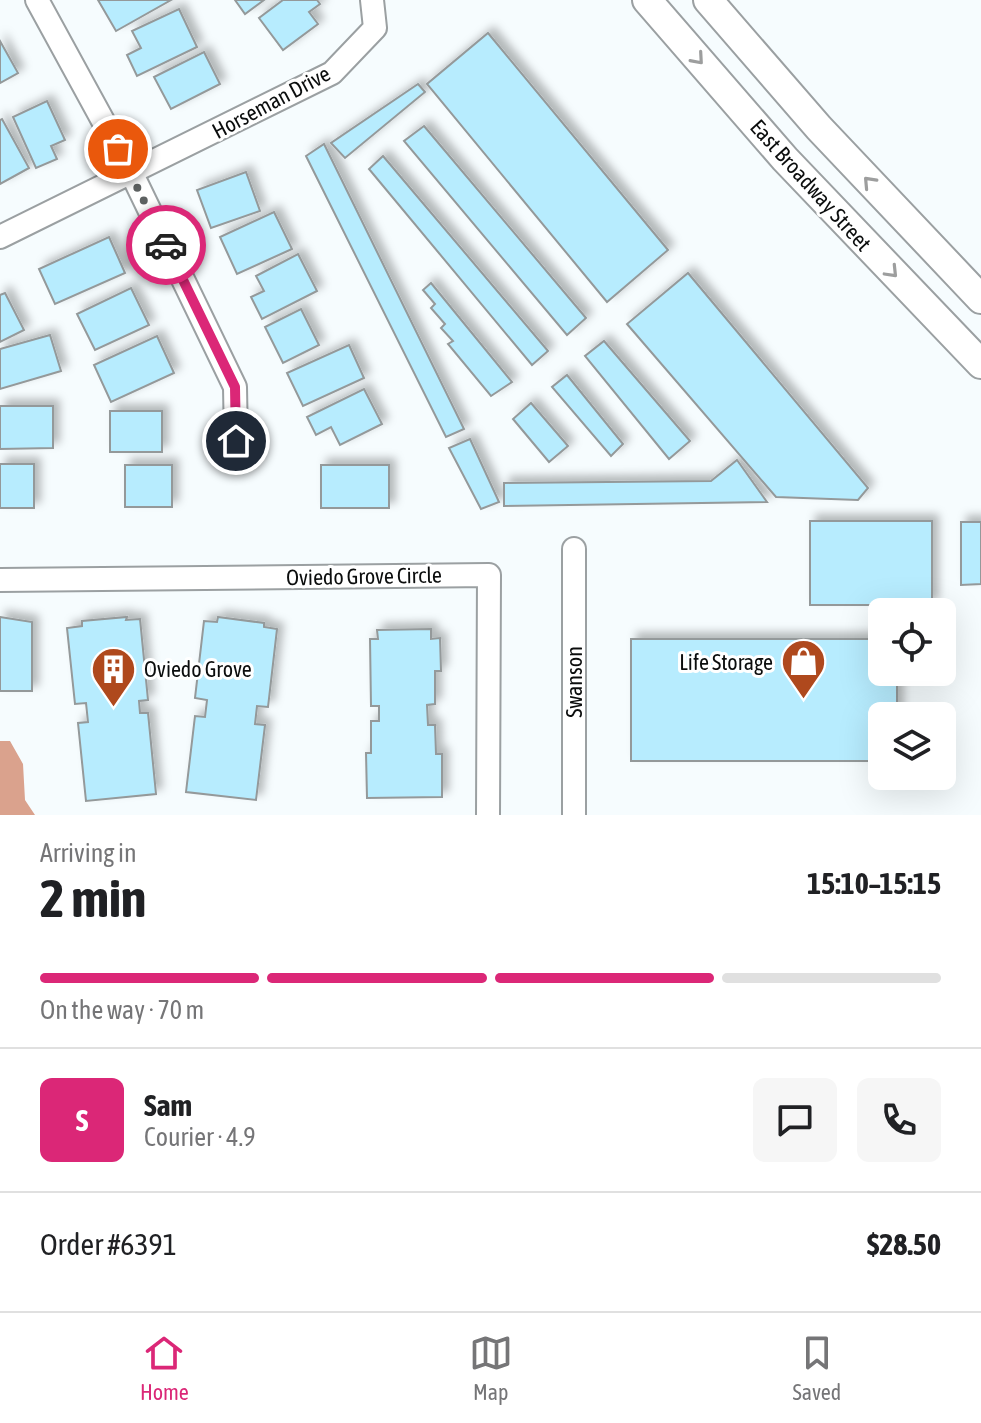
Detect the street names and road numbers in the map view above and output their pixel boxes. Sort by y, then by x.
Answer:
street label: Horseman Drive [208,60,334,144]
street label: East Broadway Street [745,114,877,256]
street label: Oviedo Grove Circle [286,562,442,590]
street label: Swanson [561,646,587,718]

